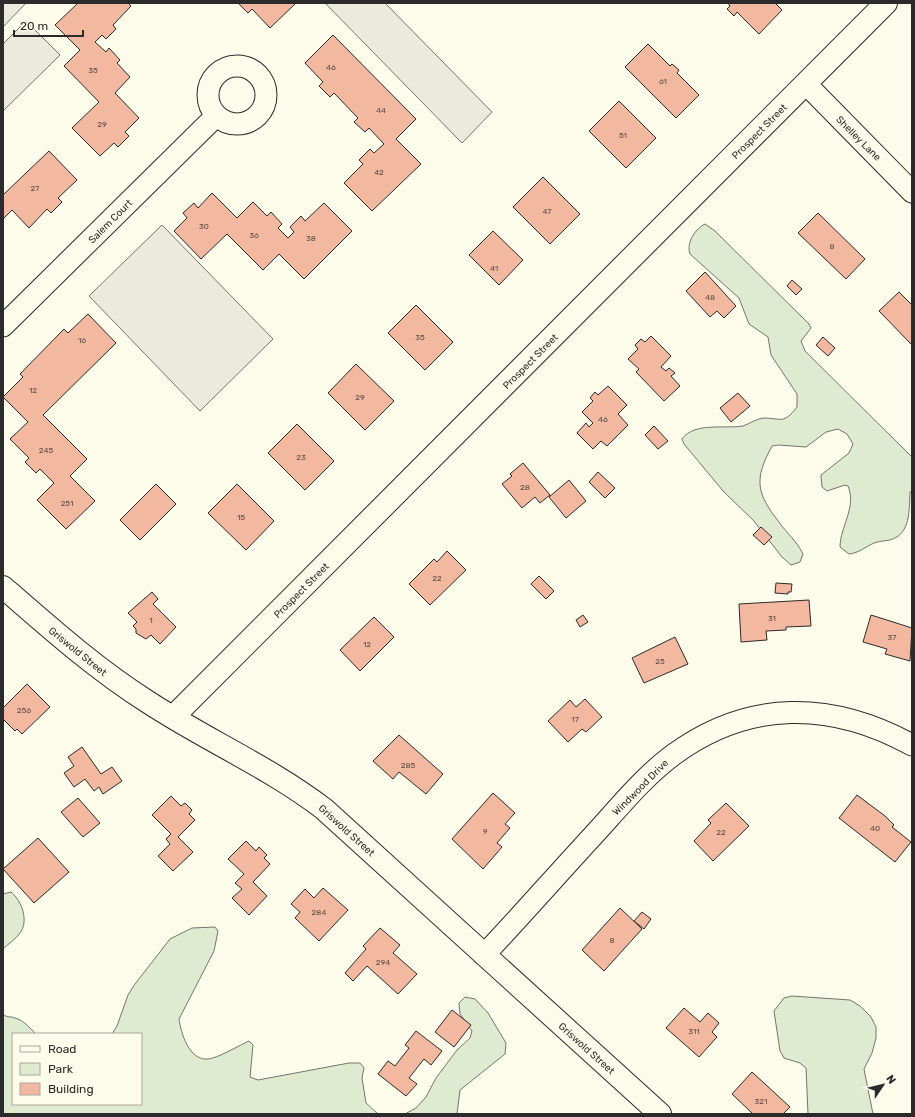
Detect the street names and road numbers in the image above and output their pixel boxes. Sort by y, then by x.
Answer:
street label: Prospect Street [730,101,790,162]
street label: Shelley Lane [833,114,884,164]
street label: Salem Court [86,197,135,246]
street label: Prospect Street [501,331,561,392]
street label: Prospect Street [272,560,332,621]
street label: Griswold Street [46,625,109,679]
street label: Windwood Drive [610,757,671,818]
street label: Griswold Street [316,802,377,859]
street label: Griswold Street [556,1020,617,1077]

